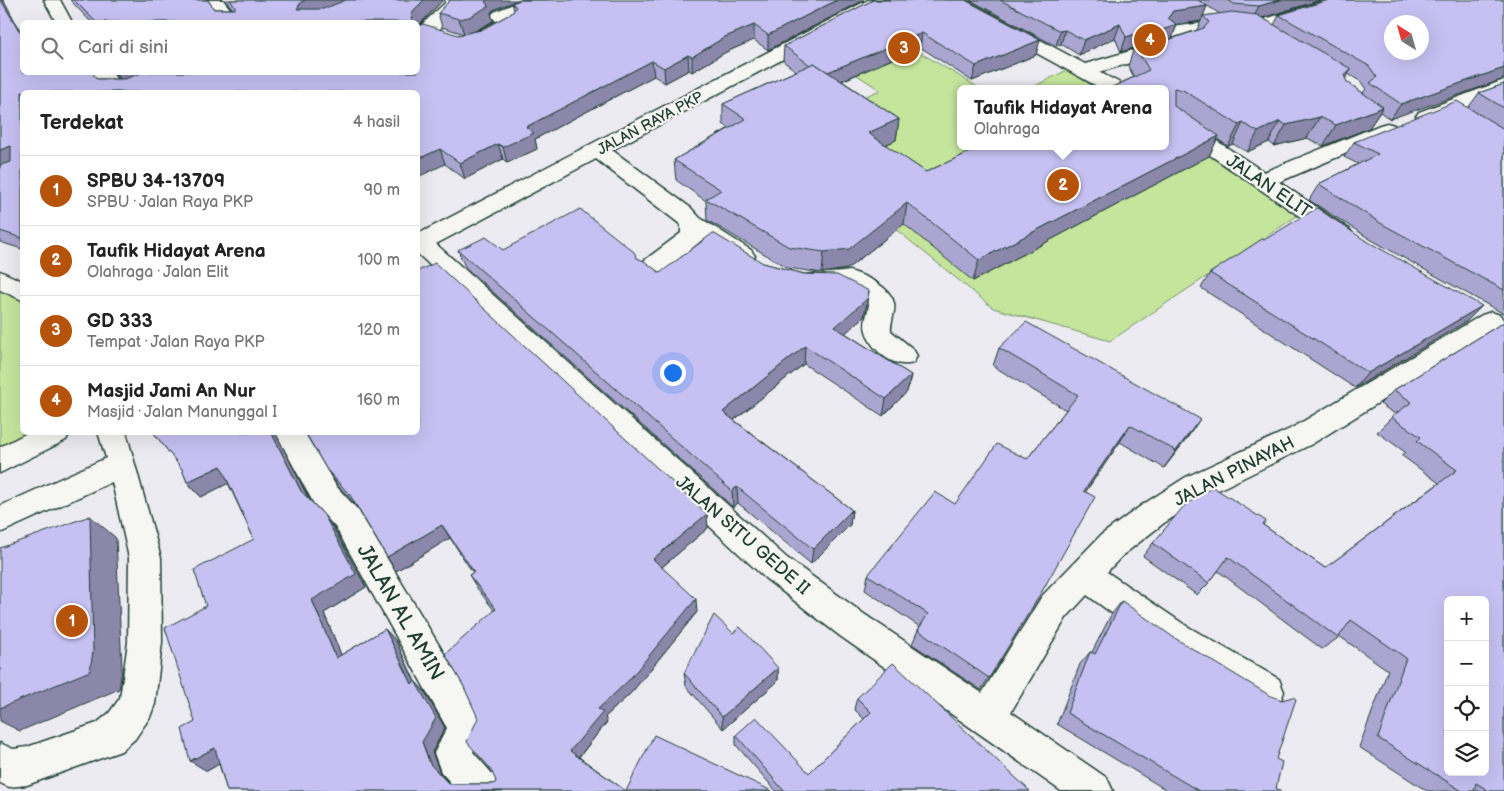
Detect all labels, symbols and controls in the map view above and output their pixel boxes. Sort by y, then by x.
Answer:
north arrow [1384,15,1429,60]
search box [20,20,420,75]
pin: 4 [1134,21,1166,59]
pin: 3 [888,29,920,67]
icon: search [38,34,66,62]
text: Cari di sini [78,36,168,59]
popup [957,85,1169,150]
street label: JALAN RAYA PKP [594,87,707,159]
text: Taufik Hidayat Arena [974,97,1152,120]
text: Terdekat [40,110,124,135]
text: 4 hasil [353,113,400,132]
text: Olahraga [974,120,1040,139]
street label: JALAN ELIT [1222,150,1315,223]
pin: 2 [1047,166,1079,204]
text: SPBU 34-13709 [87,170,225,193]
text: 1 [53,181,59,200]
text: 90 m [364,181,400,200]
text: SPBU · Jalan Raya PKP [87,193,253,212]
text: Taufik Hidayat Arena [87,240,266,263]
text: 2 [51,251,61,270]
text: 100 m [357,251,400,270]
text: Olahraga · Jalan Elit [87,263,229,282]
text: GD 333 [87,310,153,333]
text: 3 [51,321,61,340]
text: 120 m [357,321,400,340]
text: Tempat · Jalan Raya PKP [87,333,265,352]
your location [660,360,686,386]
text: Masjid Jami An Nur [87,380,256,403]
text: 4 [51,391,61,410]
text: 160 m [357,391,400,410]
text: Masjid · Jalan Manunggal I [87,403,277,422]
street label: JALAN PINAYAH [1171,432,1298,511]
street label: JALAN SITU GEDE II [671,471,814,599]
street label: JALAN AL AMIN [351,540,450,685]
map controls [1444,596,1489,776]
button: + [1444,596,1489,641]
pin: 1 [56,602,88,640]
button: − [1444,641,1489,686]
button: locate [1444,686,1489,731]
button: layers [1444,731,1489,776]

